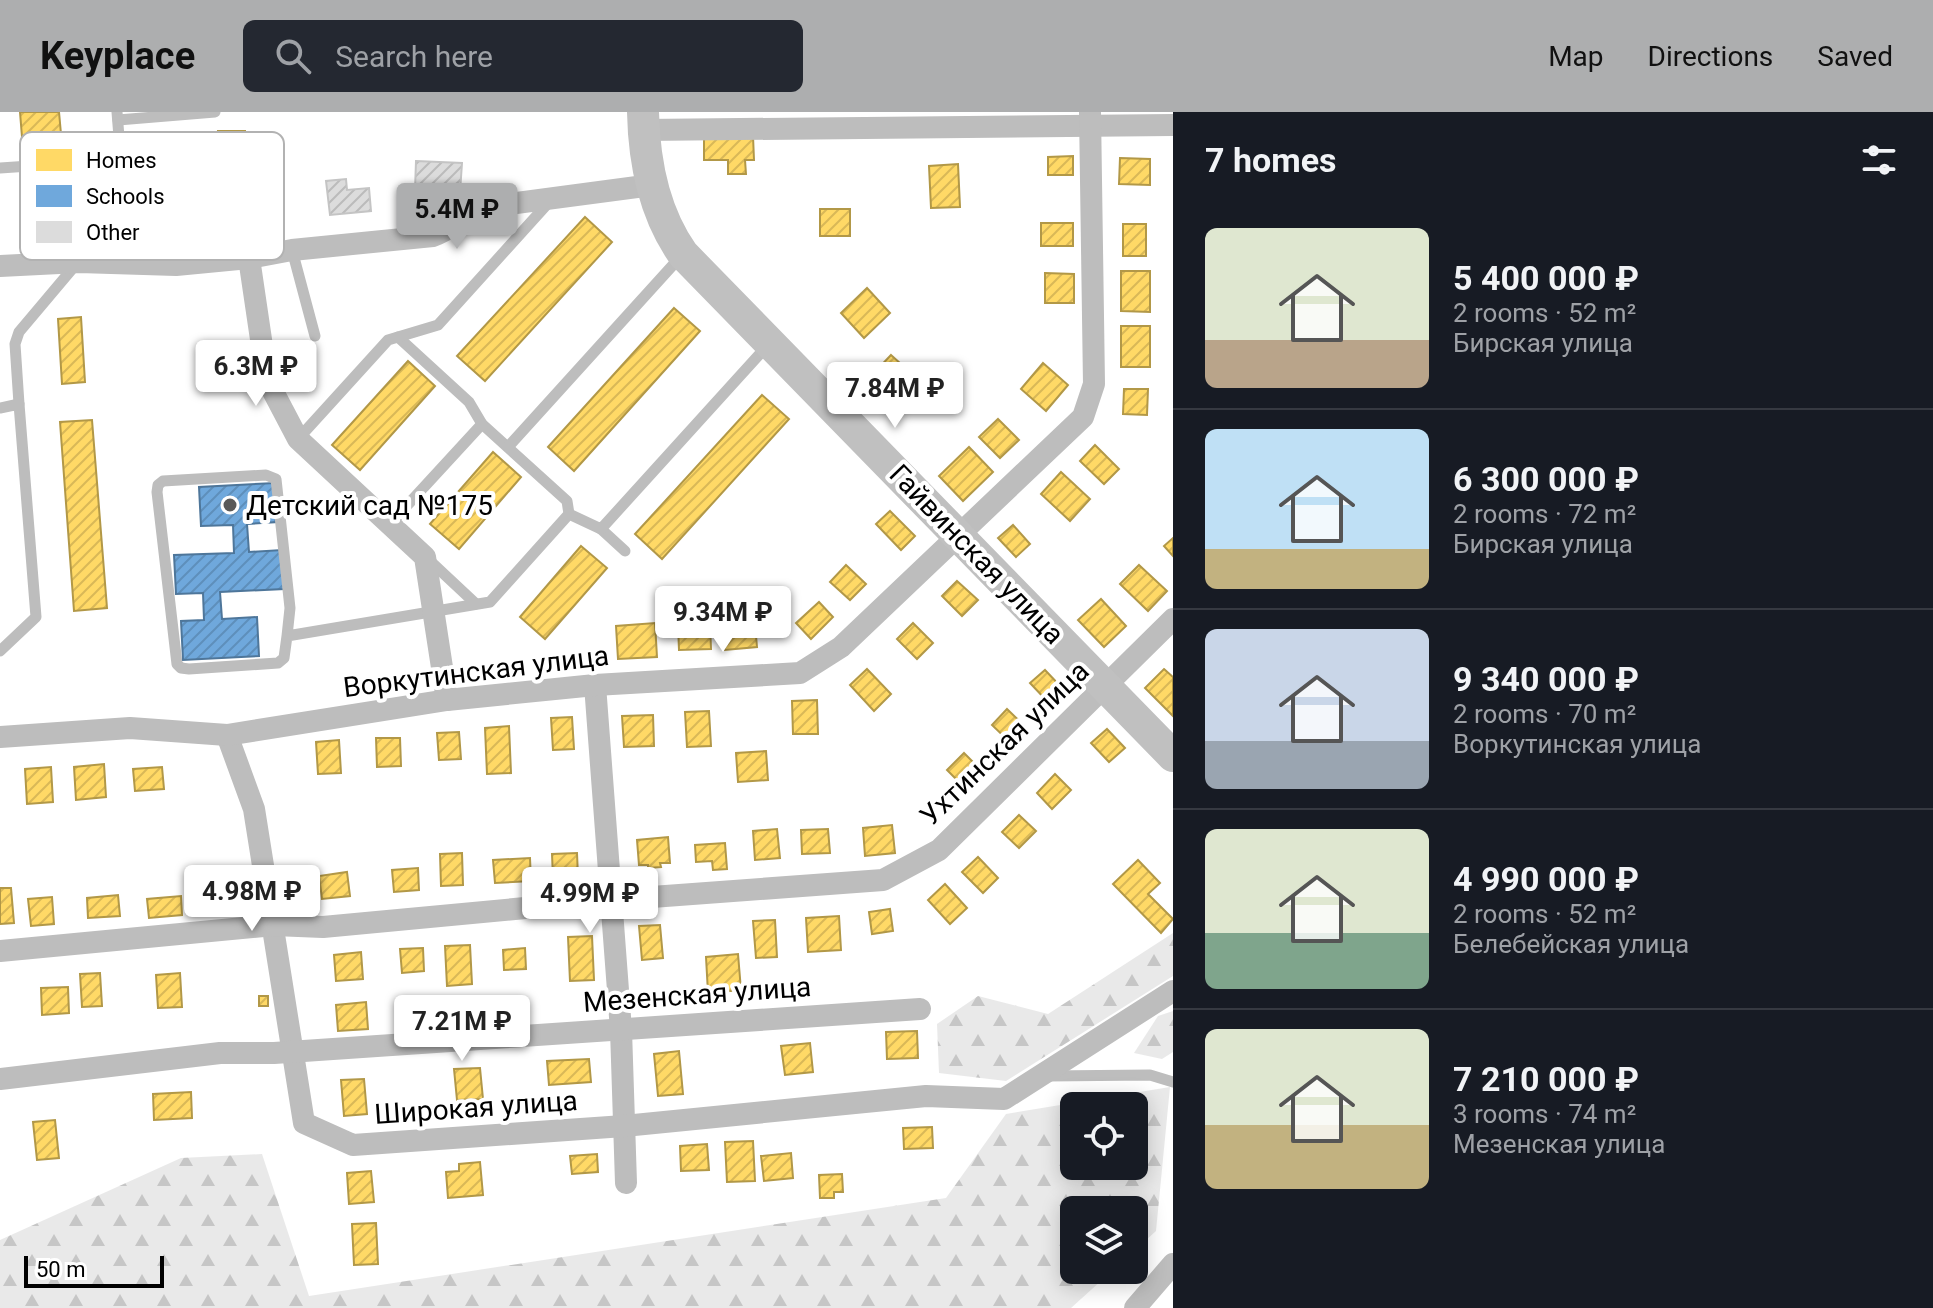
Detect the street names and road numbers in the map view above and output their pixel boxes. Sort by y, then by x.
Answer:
street label: Гайвинская улица [883,458,1071,651]
street label: Воркутинская улица [341,639,611,704]
street label: Ухтинская улица [913,655,1095,832]
street label: Мезенская улица [582,970,812,1019]
street label: Широкая улица [373,1084,579,1131]

